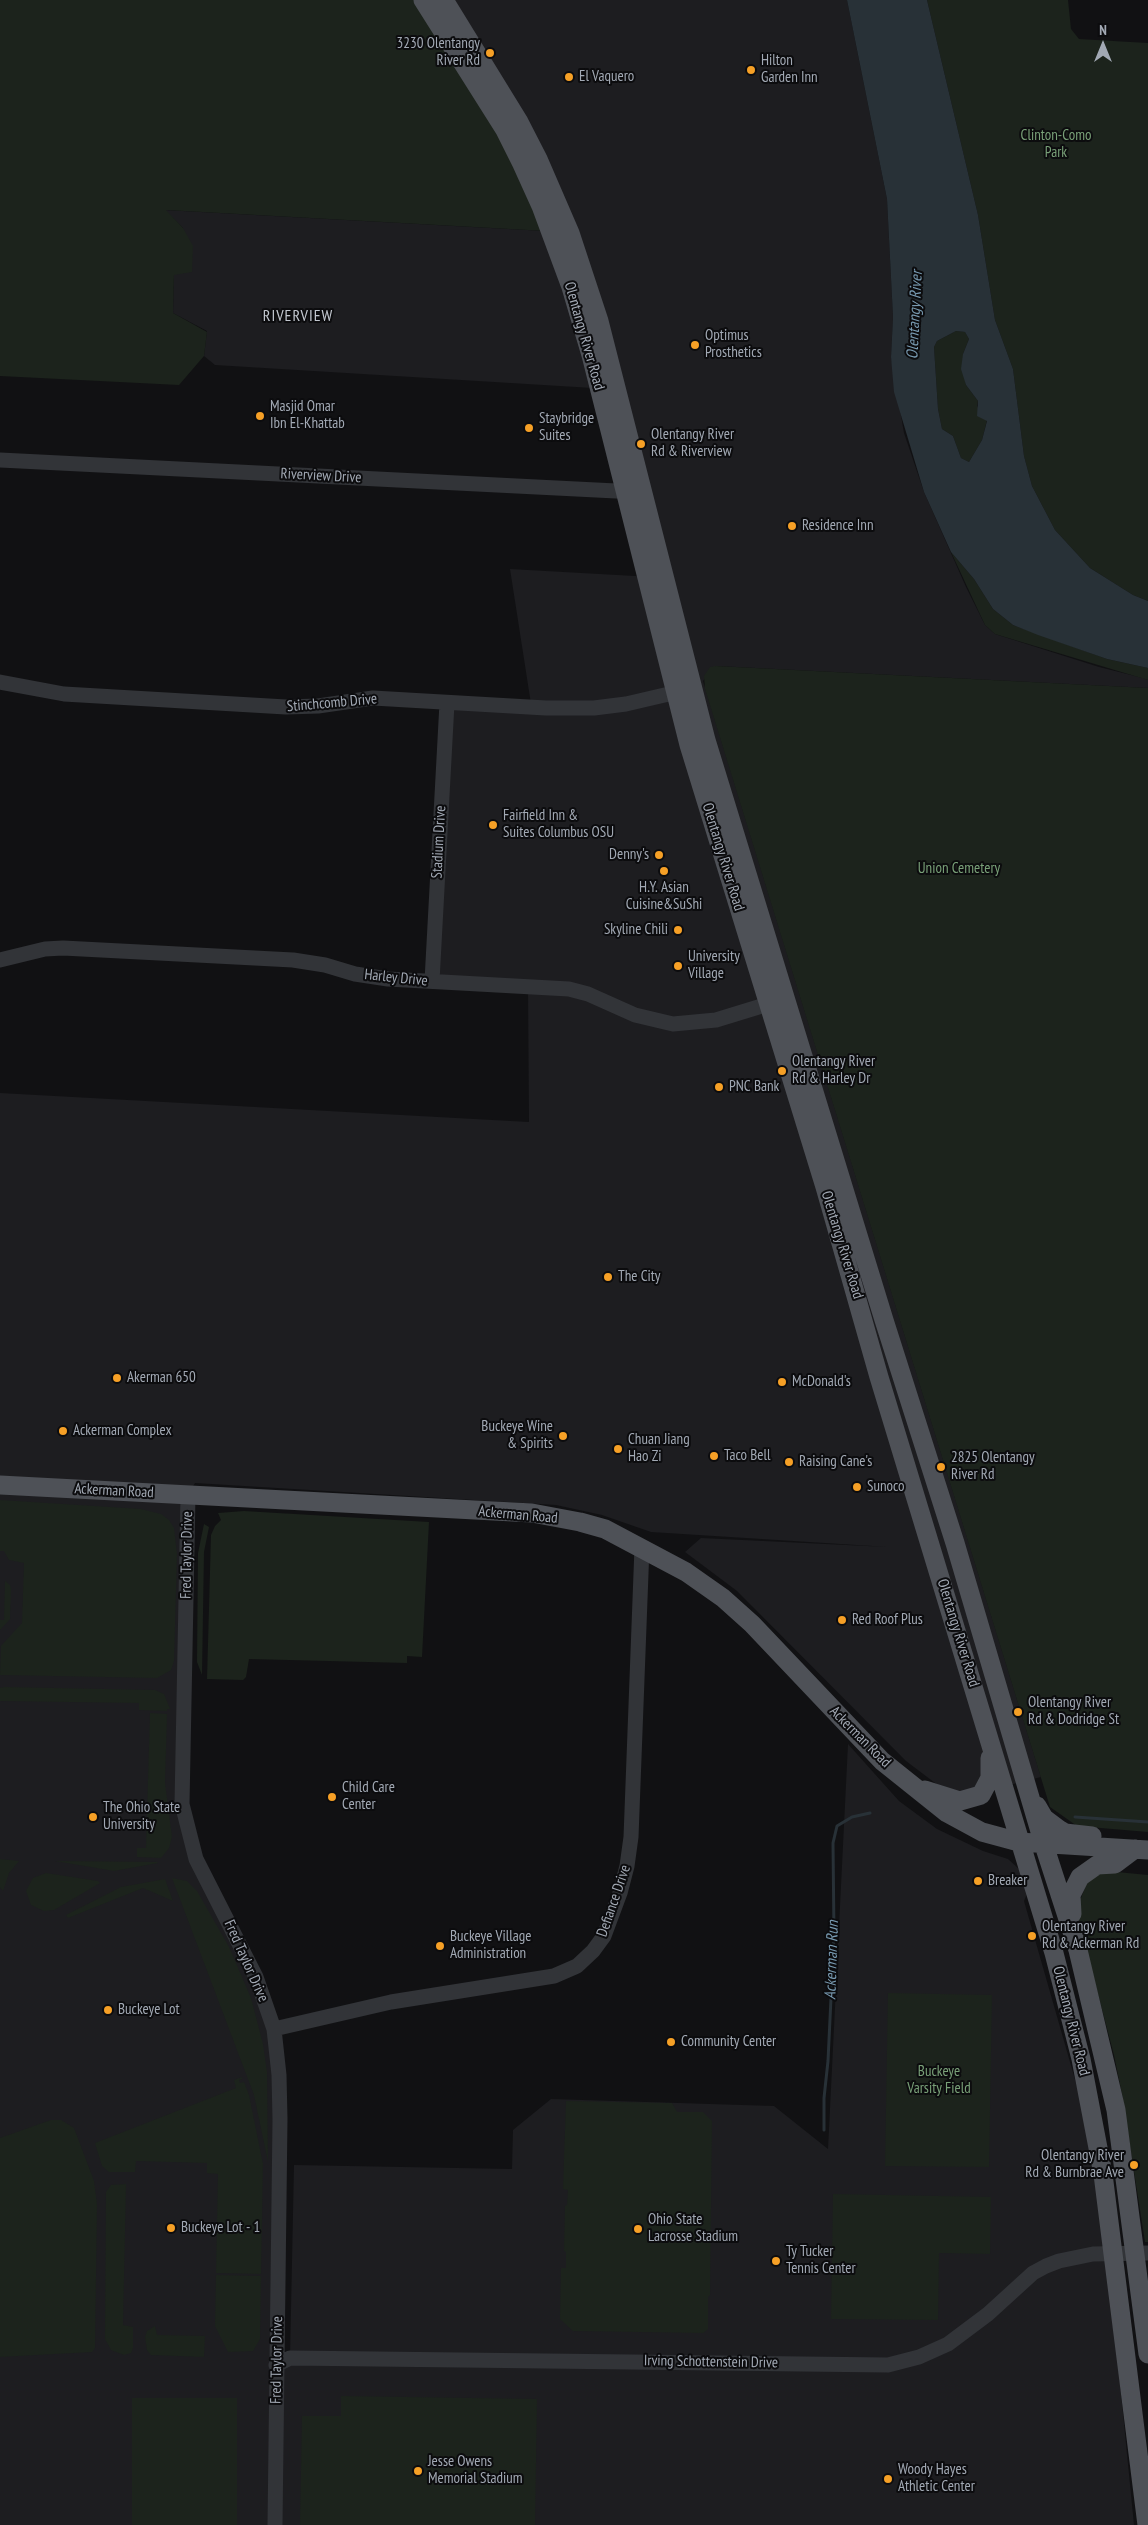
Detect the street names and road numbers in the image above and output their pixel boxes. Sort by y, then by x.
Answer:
street label: Olentangy River Road [560,280,608,392]
street label: Riverview Drive [280,465,362,487]
street label: Stinchcomb Drive [286,690,378,716]
street label: Olentangy River Road [698,801,748,913]
street label: Stadium Drive [428,805,450,879]
street label: Harley Drive [363,966,429,990]
street label: Olentangy River Road [817,1189,867,1301]
street label: Ackerman Road [74,1480,154,1502]
street label: Ackerman Road [478,1503,558,1527]
street label: Fred Taylor Drive [177,1511,197,1599]
street label: Olentangy River Road [933,1577,983,1689]
street label: Ackerman Road [826,1703,894,1771]
street label: Defiance Drive [593,1863,635,1939]
street label: Fred Taylor Drive [220,1917,272,2005]
street label: Olentangy River Road [1049,1965,1093,2077]
street label: Fred Taylor Drive [267,2316,287,2404]
street label: Irving Schottenstein Drive [644,2352,778,2372]

